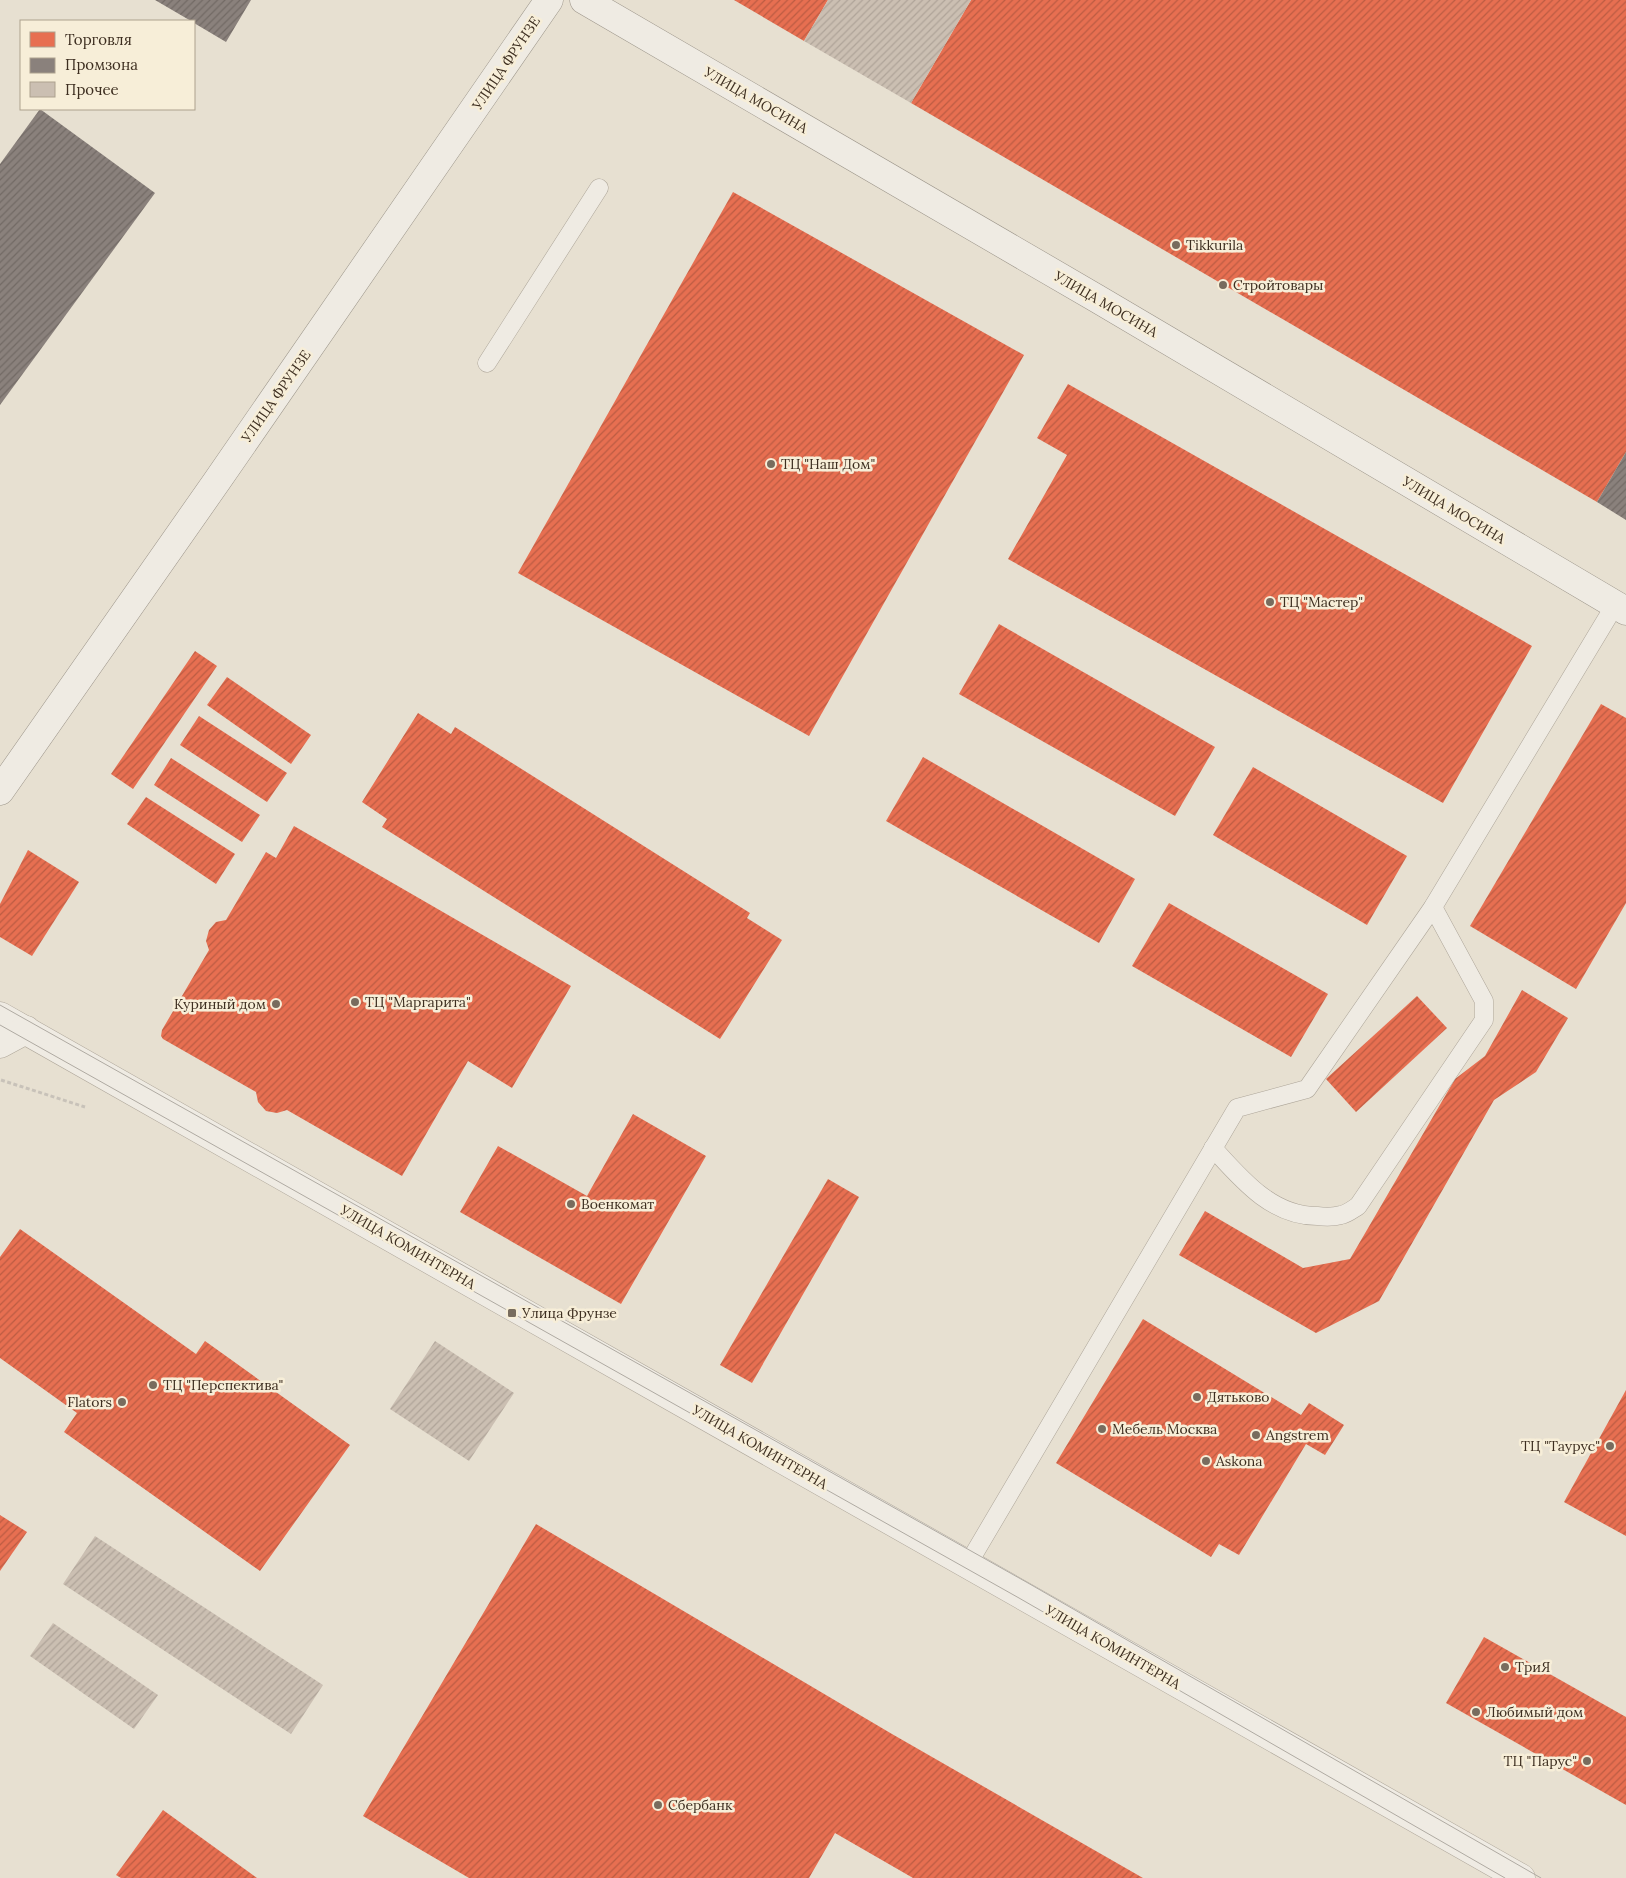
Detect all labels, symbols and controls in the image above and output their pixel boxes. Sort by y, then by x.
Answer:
street label: УЛИЦА ФРУНЗЕ [468,13,544,114]
legend [20,20,195,110]
text: Торговля [65,30,132,49]
text: Промзона [65,55,138,74]
street label: УЛИЦА МОСИНА [700,62,811,137]
text: Прочее [65,80,119,99]
place label: Tikkurila [1186,236,1243,254]
marker: Tikkurila [1170,239,1182,251]
street label: УЛИЦА МОСИНА [1050,266,1161,341]
place label: Стройтовары [1233,276,1323,294]
marker: Стройтовары [1217,279,1229,291]
street label: УЛИЦА ФРУНЗЕ [237,346,315,447]
place label: ТЦ "Наш Дом" [781,455,875,473]
marker: ТЦ "Наш Дом" [765,458,777,470]
street label: УЛИЦА МОСИНА [1398,472,1509,548]
place label: ТЦ "Мастер" [1280,593,1363,611]
marker: ТЦ "Мастер" [1264,596,1276,608]
place label: ТЦ "Маргарита" [365,993,471,1011]
place label: Куриный дом [174,995,266,1013]
marker: ТЦ "Маргарита" [349,996,361,1008]
marker: Куриный дом [270,998,282,1010]
place label: Военкомат [581,1195,654,1213]
marker: Военкомат [565,1198,577,1210]
street label: УЛИЦА КОМИНТЕРНА [336,1200,479,1293]
place label: Улица Фрунзе [521,1304,617,1322]
marker: Улица Фрунзе [506,1307,518,1319]
place label: ТЦ "Перспектива" [163,1376,283,1394]
marker: ТЦ "Перспектива" [147,1379,159,1391]
place label: Дятьково [1207,1388,1269,1406]
marker: Дятьково [1191,1391,1203,1403]
place label: Flators [67,1393,112,1411]
marker: Flators [116,1396,128,1408]
street label: УЛИЦА КОМИНТЕРНА [688,1400,831,1493]
place label: Мебель Москва [1112,1420,1217,1438]
marker: Мебель Москва [1096,1423,1108,1435]
place label: Angstrem [1265,1426,1329,1444]
marker: Angstrem [1250,1429,1262,1441]
place label: ТЦ "Таурус" [1521,1437,1600,1455]
marker: ТЦ "Таурус" [1604,1440,1616,1452]
place label: Askona [1215,1452,1263,1470]
marker: Askona [1200,1455,1212,1467]
street label: УЛИЦА КОМИНТЕРНА [1041,1600,1184,1693]
place label: ТриЯ [1515,1658,1551,1676]
marker: ТриЯ [1499,1661,1511,1673]
place label: Любимый дом [1486,1703,1583,1721]
marker: Любимый дом [1470,1706,1482,1718]
place label: ТЦ "Парус" [1503,1752,1577,1770]
marker: ТЦ "Парус" [1581,1755,1593,1767]
place label: Сбербанк [668,1796,733,1814]
marker: Сбербанк [652,1799,664,1811]

